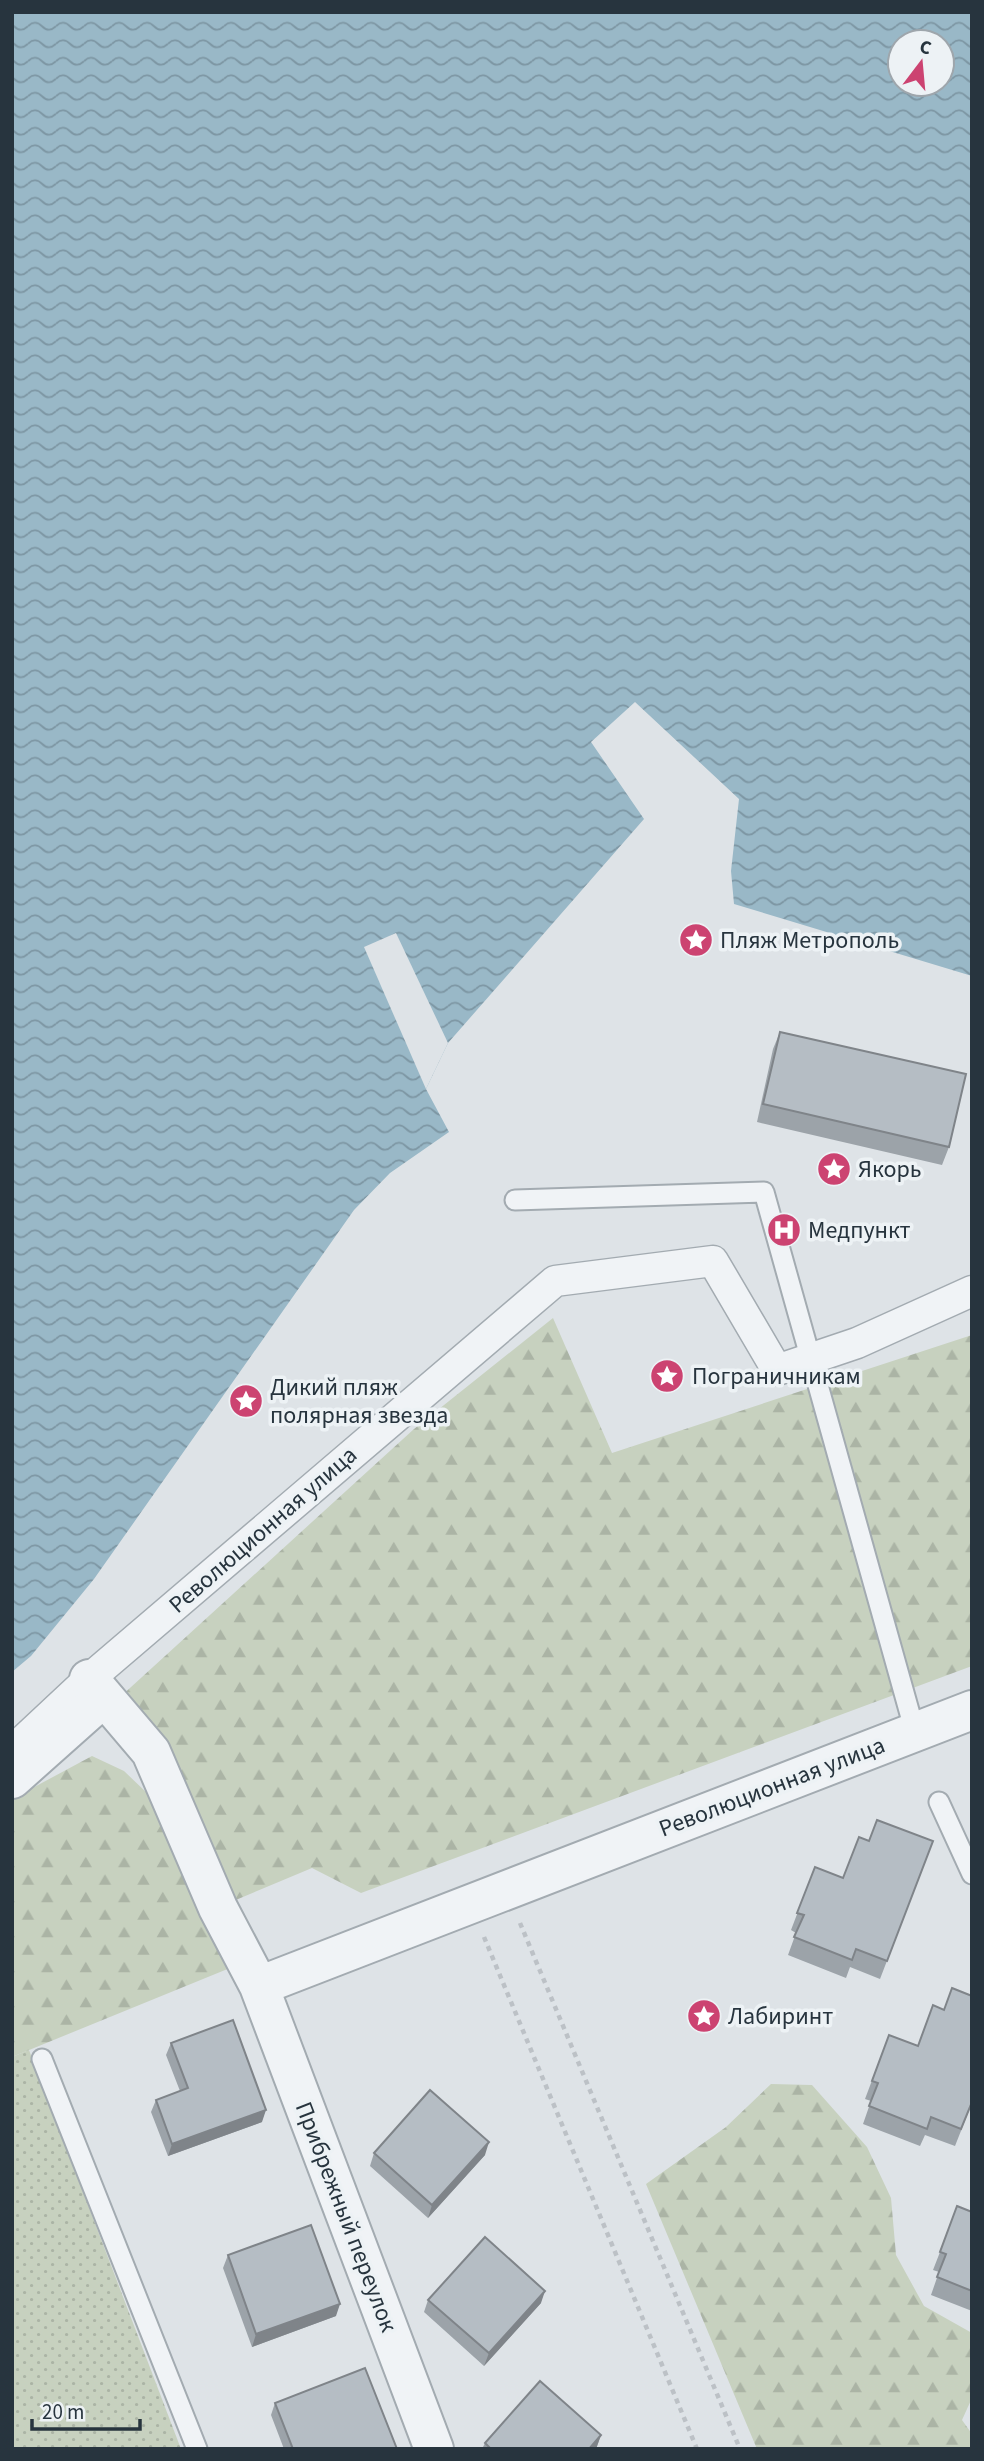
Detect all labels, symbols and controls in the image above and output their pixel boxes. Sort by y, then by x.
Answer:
north arrow [886,28,956,98]
text: С [916,34,934,63]
place icon: Пляж Метрополь [677,921,715,959]
place label: Пляж Метрополь [720,923,899,958]
place icon: Якорь [815,1150,853,1188]
place label: Якорь [858,1152,922,1187]
hospital icon: Медпункт [765,1211,803,1249]
place label: Медпункт [808,1213,911,1248]
place icon: Пограничникам [648,1357,686,1395]
place label: Пограничникам [692,1359,861,1394]
place label: Дикий пляж полярная звезда [270,1370,448,1433]
place icon: Дикий пляж полярная звезда [227,1382,265,1420]
street label: Революционная улица [161,1438,365,1622]
street label: Революционная улица [654,1728,890,1846]
place icon: Лабиринт [685,1997,723,2035]
place label: Лабиринт [728,1999,833,2034]
street label: Прибрежный переулок [286,2097,406,2337]
scale bar [32,2388,140,2432]
text: 20 m [42,2397,84,2427]

